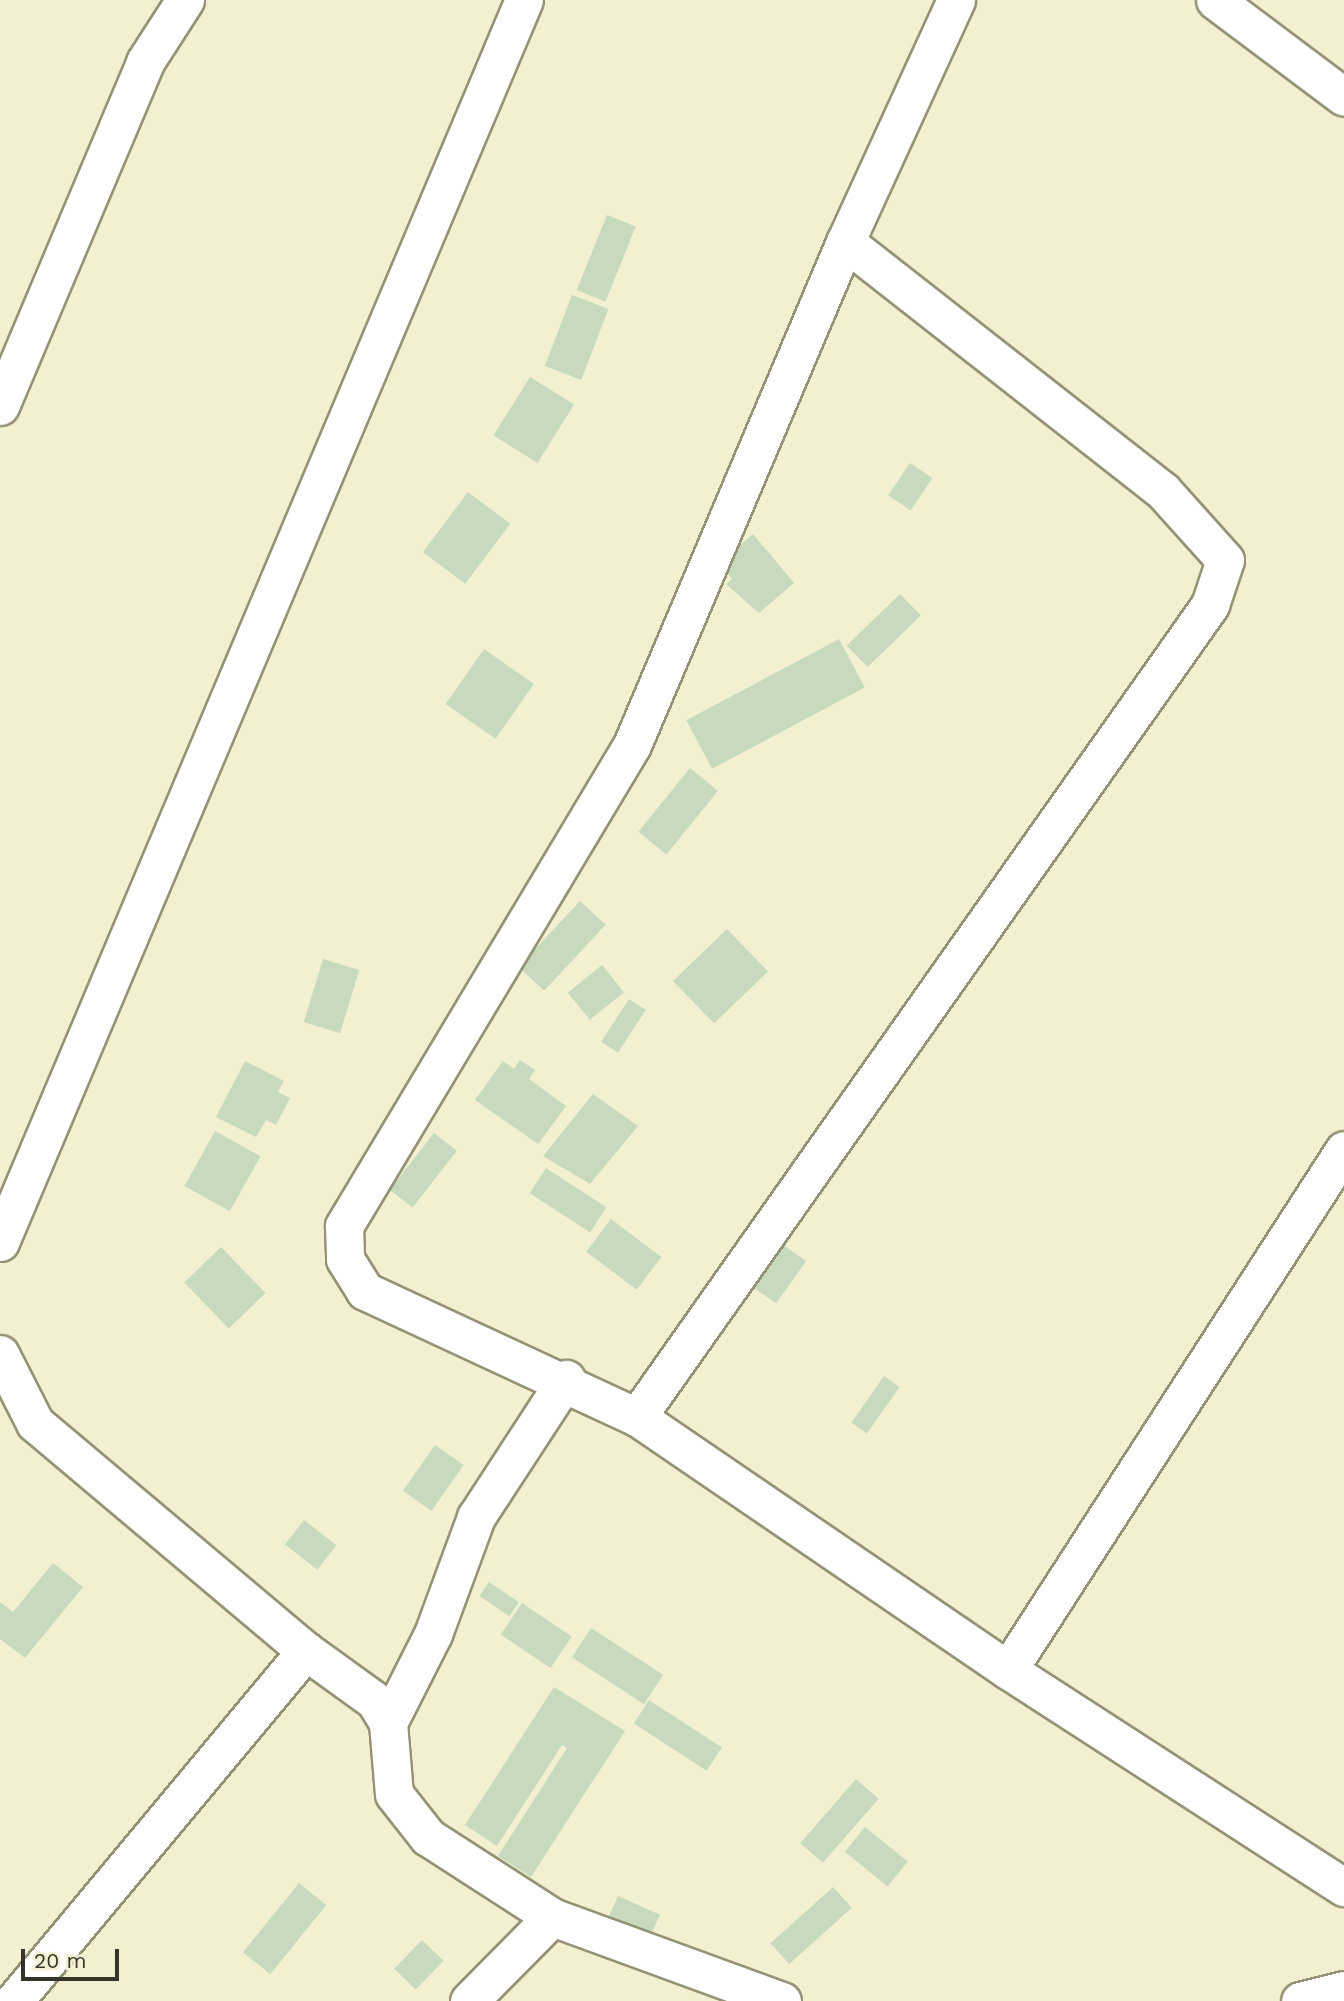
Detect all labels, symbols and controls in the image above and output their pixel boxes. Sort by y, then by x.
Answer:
scale bar [24,1934,122,1978]
text: 20 m [34,1948,86,1973]

